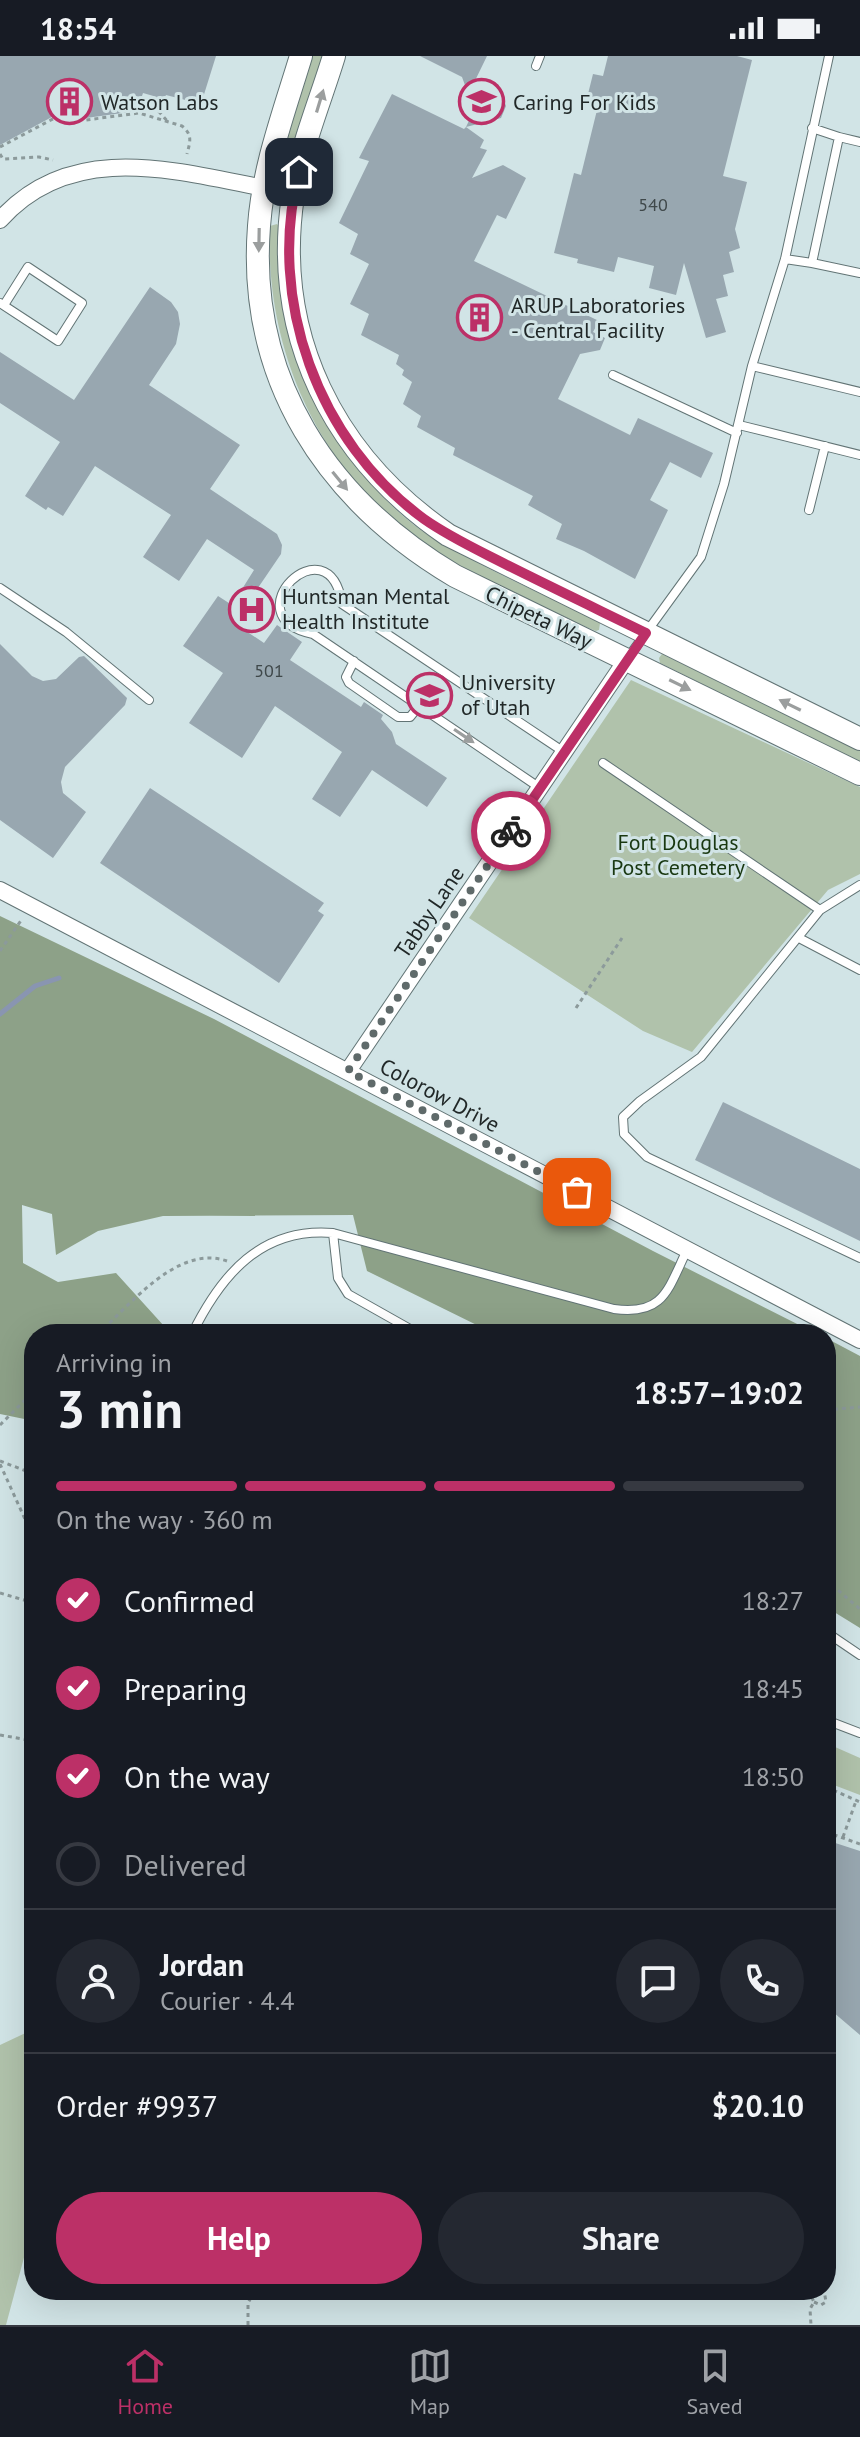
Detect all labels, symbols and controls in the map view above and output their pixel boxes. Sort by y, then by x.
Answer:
text: 18:54 [40,9,116,48]
building icon: Watson Labs [46,78,94,126]
school or university icon: Caring For Kids [458,78,506,126]
place label: Watson Labs [101,88,219,116]
one-way arrow [314,88,327,112]
place label: Caring For Kids [513,88,656,116]
pin [265,138,333,206]
icon: home [277,150,321,194]
house number: 540 [638,193,668,216]
one-way arrow [252,228,265,253]
place label: ARUP Laboratories - Central Facility [511,291,685,344]
building icon: ARUP Laboratories - Central Facility [456,294,504,342]
one-way arrow [331,471,348,491]
street label: Chipeta Way [481,579,598,655]
place label: Huntsman Mental Health Institute [282,582,450,635]
hospital icon: Huntsman Mental Health Institute [227,585,275,633]
house number: 501 [254,659,284,682]
place label: University of Utah [461,668,556,721]
school or university icon: University of Utah [406,671,454,719]
one-way arrow [668,678,691,692]
one-way arrow [778,698,801,712]
one-way arrow [453,728,474,743]
courier [471,791,551,871]
icon: bike [489,809,533,853]
park label: Fort Douglas Post Cemetery [611,828,746,881]
street label: Tabby Lane [388,861,470,963]
street label: Colorow Drive [375,1052,505,1138]
pin [543,1158,611,1226]
icon: bag [555,1170,599,1214]
text: Arriving in [56,1346,172,1379]
text: 18:57–19:02 [634,1373,804,1412]
text: 3 min [56,1375,183,1442]
text: On the way · 360 m [56,1503,273,1536]
icon: check [56,1578,100,1622]
text: Confirmed [124,1581,255,1620]
text: 18:27 [742,1584,804,1617]
icon: check [56,1666,100,1710]
text: Preparing [124,1669,247,1708]
text: 18:45 [742,1672,804,1705]
icon: check [56,1754,100,1798]
text: On the way [124,1757,270,1796]
text: 18:50 [742,1760,804,1793]
text: Delivered [124,1845,247,1884]
button: person [56,1939,140,2023]
button: chat [616,1939,700,2023]
button: phone [720,1939,804,2023]
text: Jordan [160,1945,244,1984]
text: Courier · 4.4 [160,1984,294,2017]
text: Order #9937 [56,2086,218,2125]
text: $20.10 [712,2086,804,2125]
button: Help [56,2192,422,2284]
button: Share [438,2192,804,2284]
tab: Home [117,2344,173,2420]
tab: Map [408,2344,452,2420]
tab: Saved [687,2344,743,2420]

